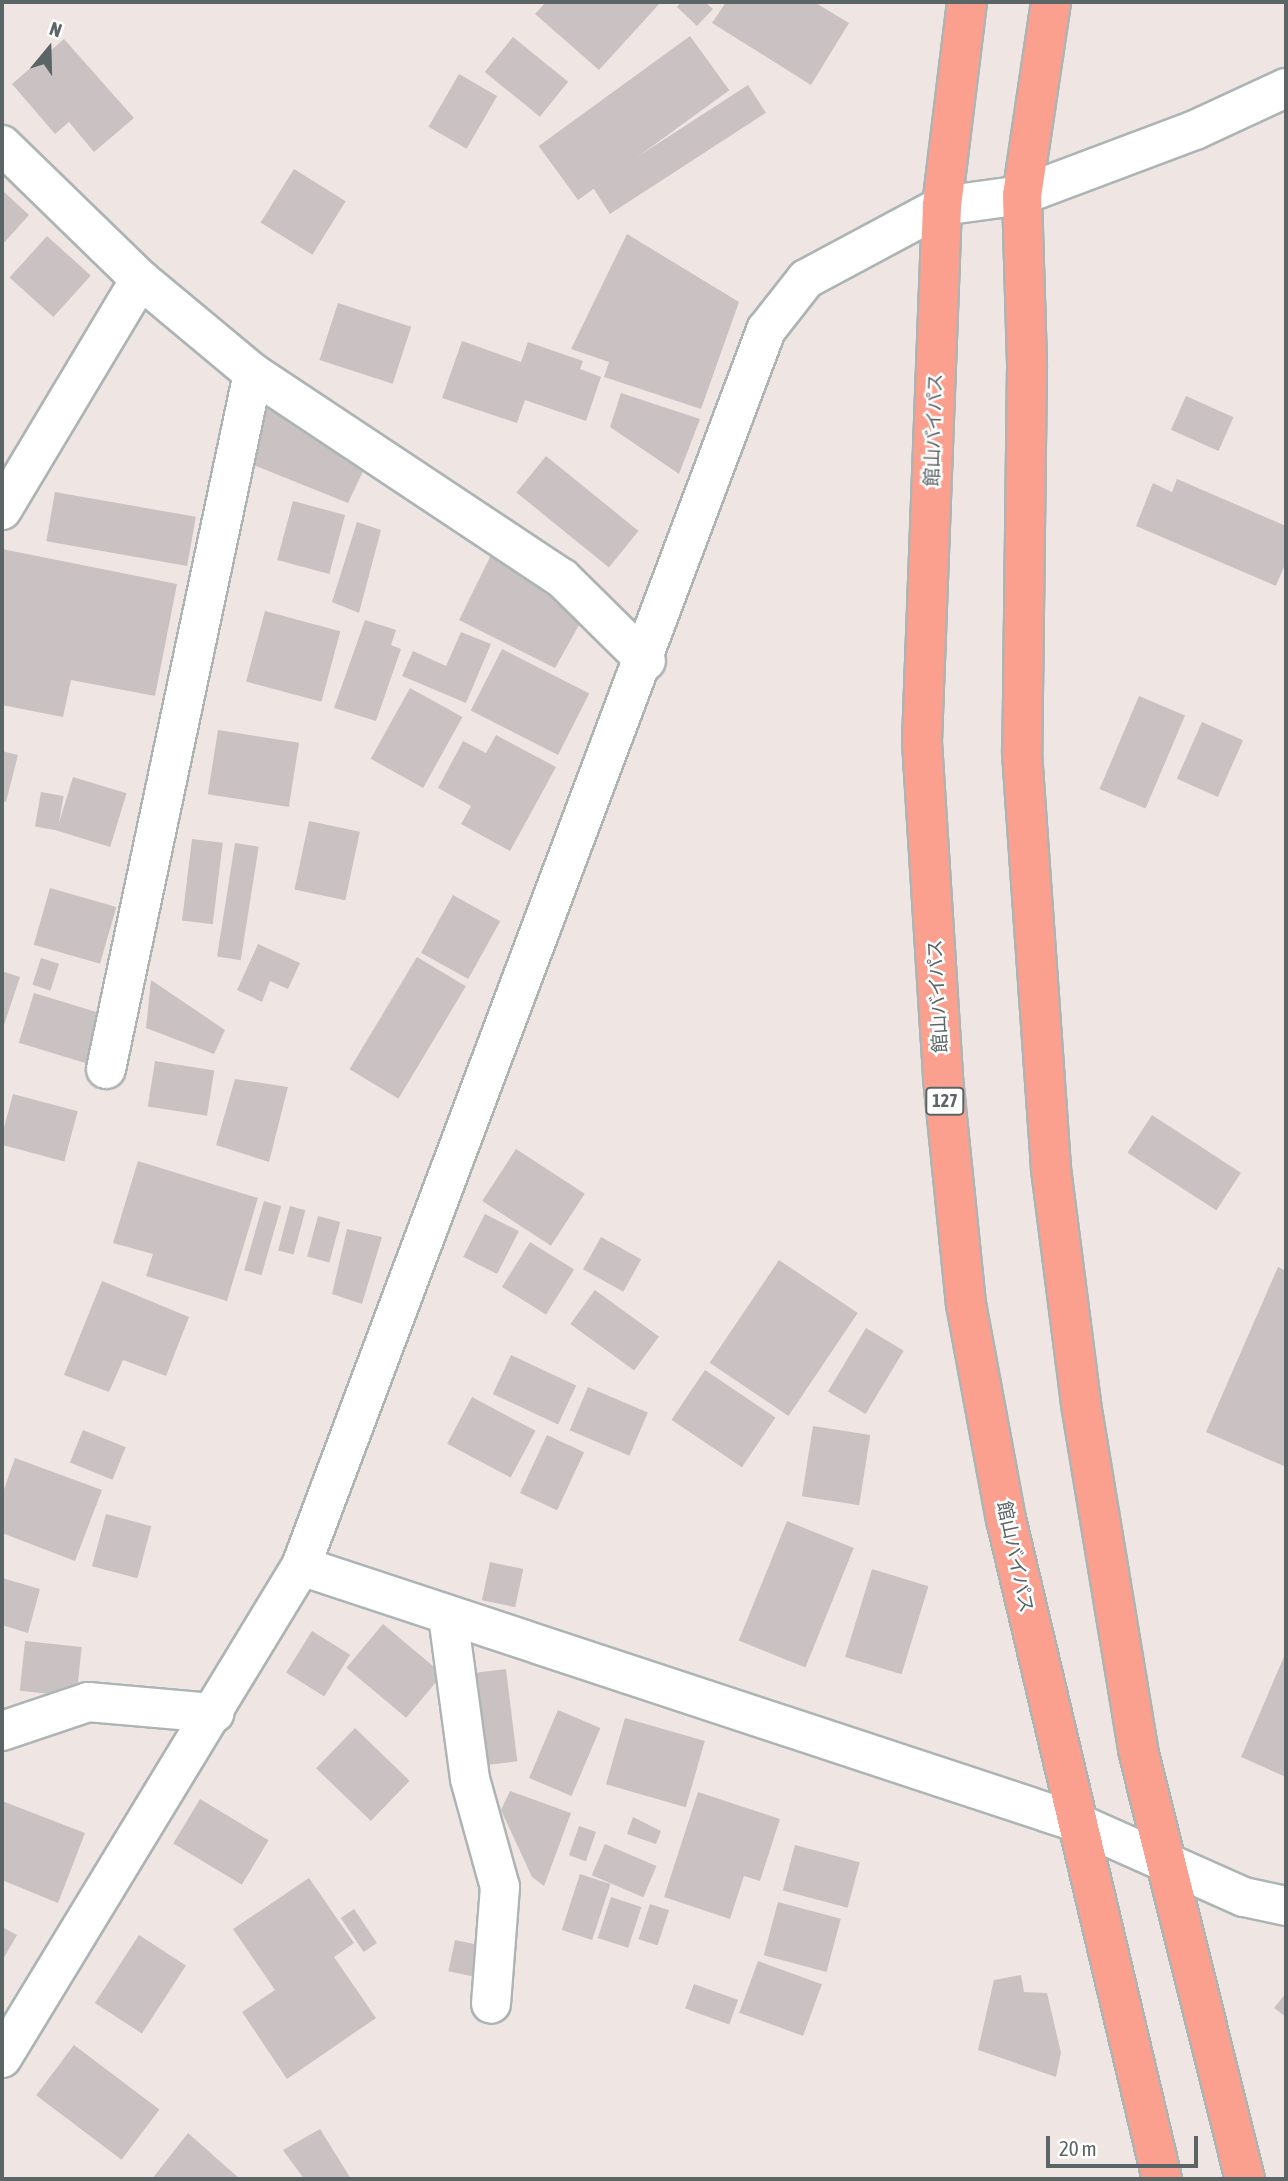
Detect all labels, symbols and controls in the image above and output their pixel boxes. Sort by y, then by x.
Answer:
north arrow [14,14,84,84]
text: N [47,17,65,41]
street label: 館山バイパス [921,373,947,487]
street label: 館山バイパス [924,938,952,1054]
road number: 127 [924,1086,966,1116]
street label: 館山バイパス [992,1499,1038,1615]
scale bar [1050,2122,1202,2166]
text: 20 m [1059,2136,1097,2160]

